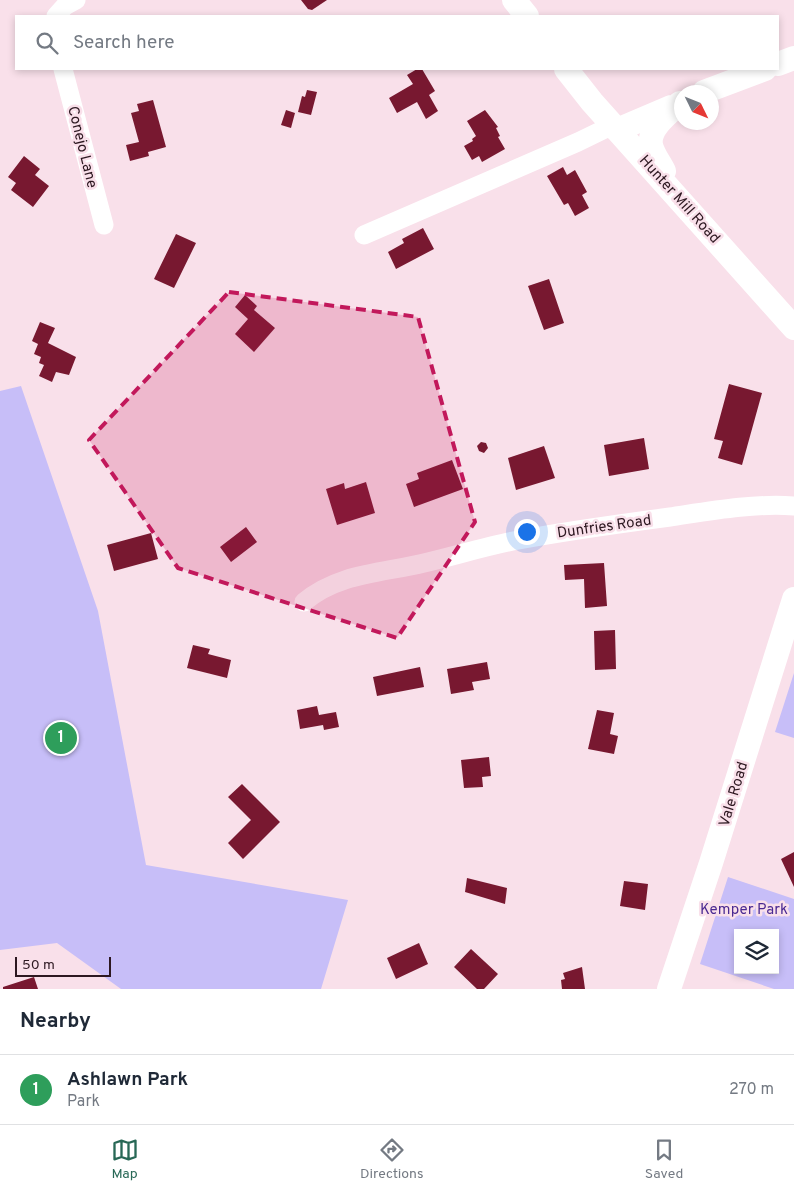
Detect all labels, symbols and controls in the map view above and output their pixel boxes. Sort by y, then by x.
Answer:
search box [15,15,779,70]
icon: search [33,29,61,57]
text: Search here [73,31,175,55]
north arrow [674,85,719,130]
street label: Conejo Lane [62,104,101,190]
street label: Hunter Mill Road [634,152,724,248]
street label: Dunfries Road [556,511,653,544]
your location [514,519,540,545]
pin: 1 [45,719,77,757]
street label: Vale Road [716,760,753,829]
park label: Kemper Park [700,901,788,920]
map controls [734,929,779,974]
button: layers [734,929,779,974]
scale bar [15,954,111,977]
text: 50 m [22,957,55,974]
text: Nearby [20,1008,91,1035]
text: Ashlawn Park [67,1068,188,1092]
text: 1 [33,1080,39,1100]
text: 270 m [729,1080,774,1100]
text: Park [67,1092,100,1112]
tab: Map [111,1136,139,1183]
tab: Directions [360,1136,424,1183]
tab: Saved [645,1136,683,1183]

